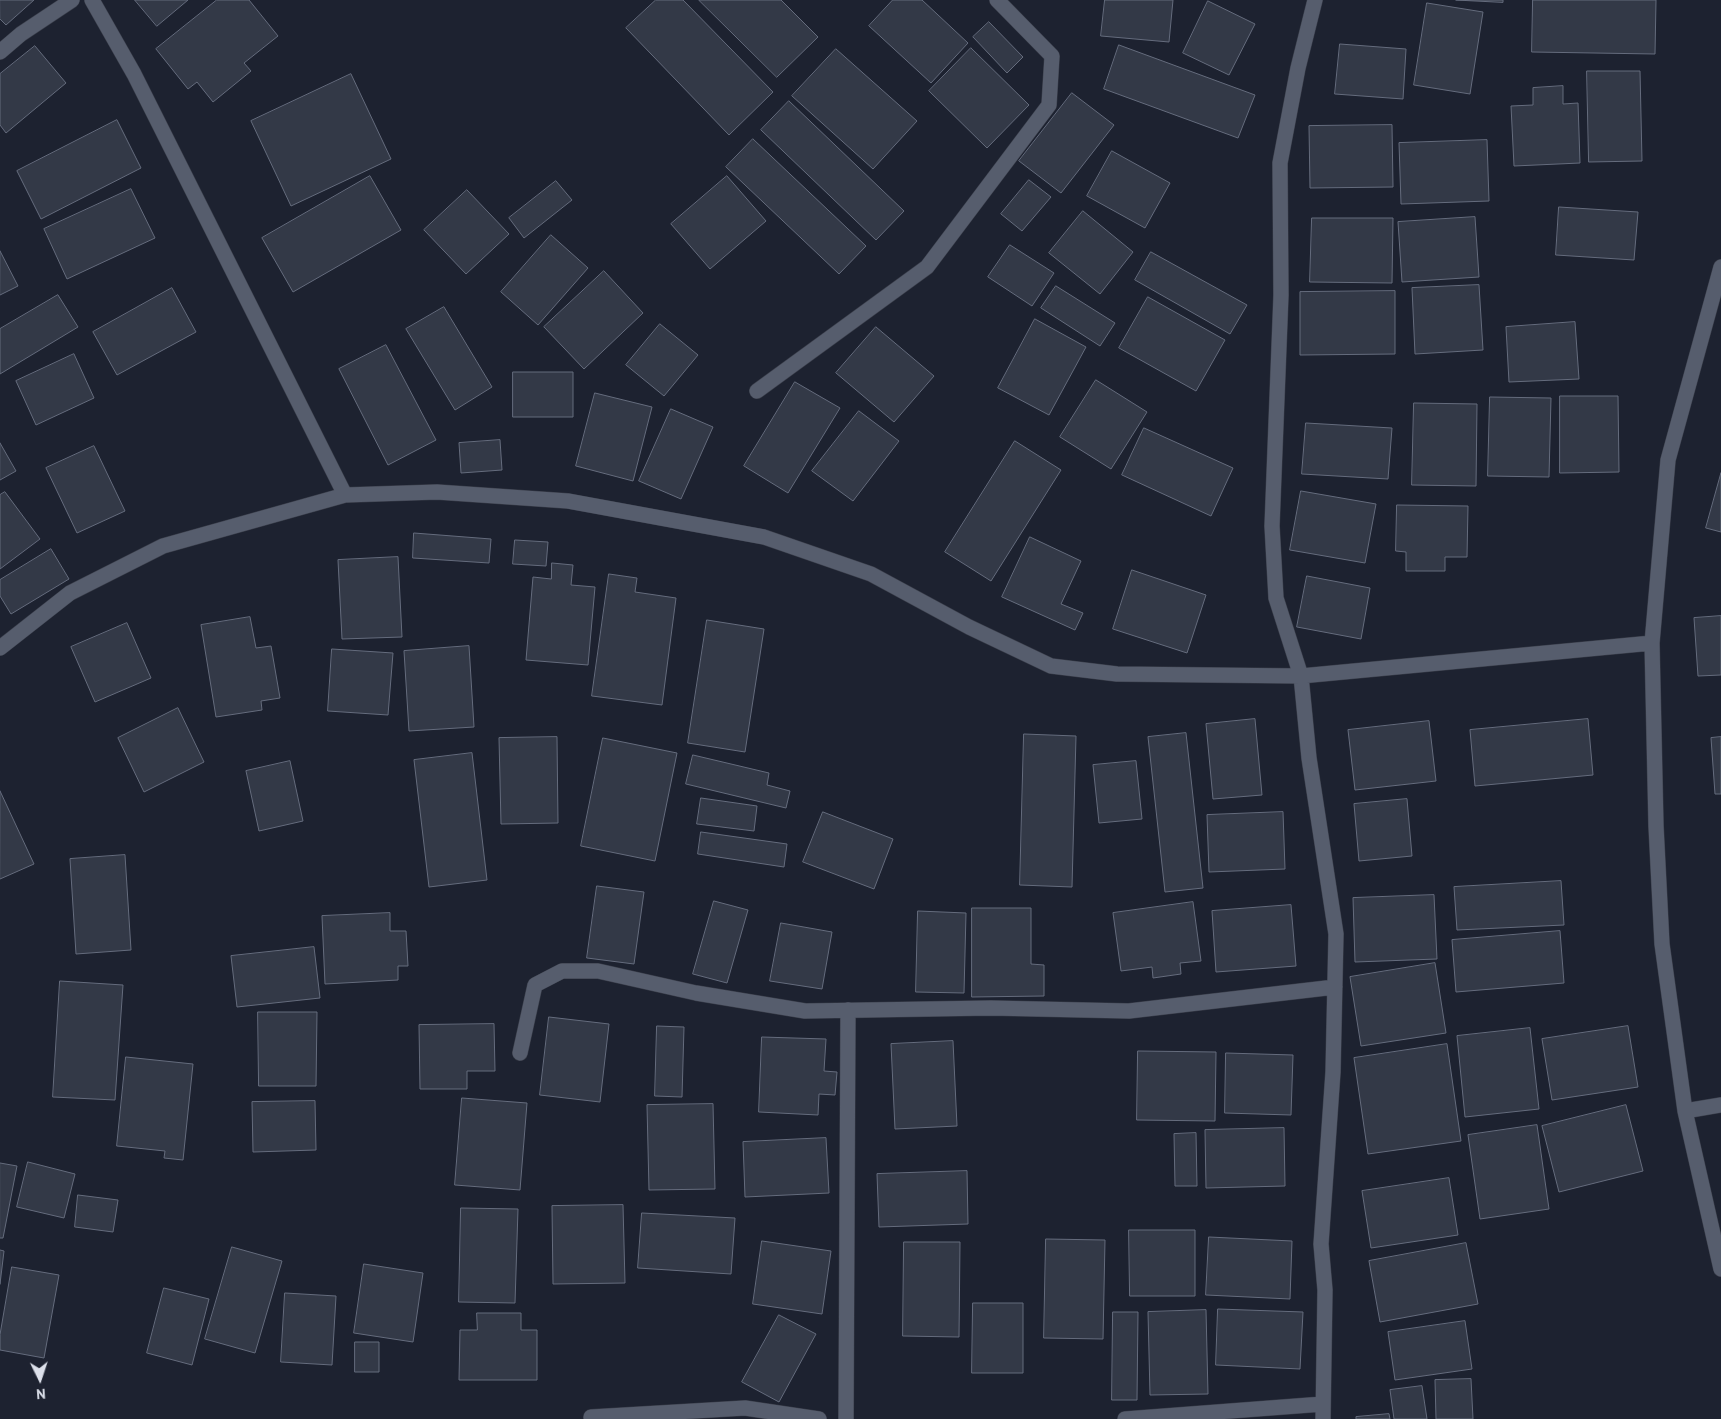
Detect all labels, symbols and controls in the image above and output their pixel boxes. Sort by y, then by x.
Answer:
north arrow [15,1354,65,1404]
text: N [36,1385,46,1403]

